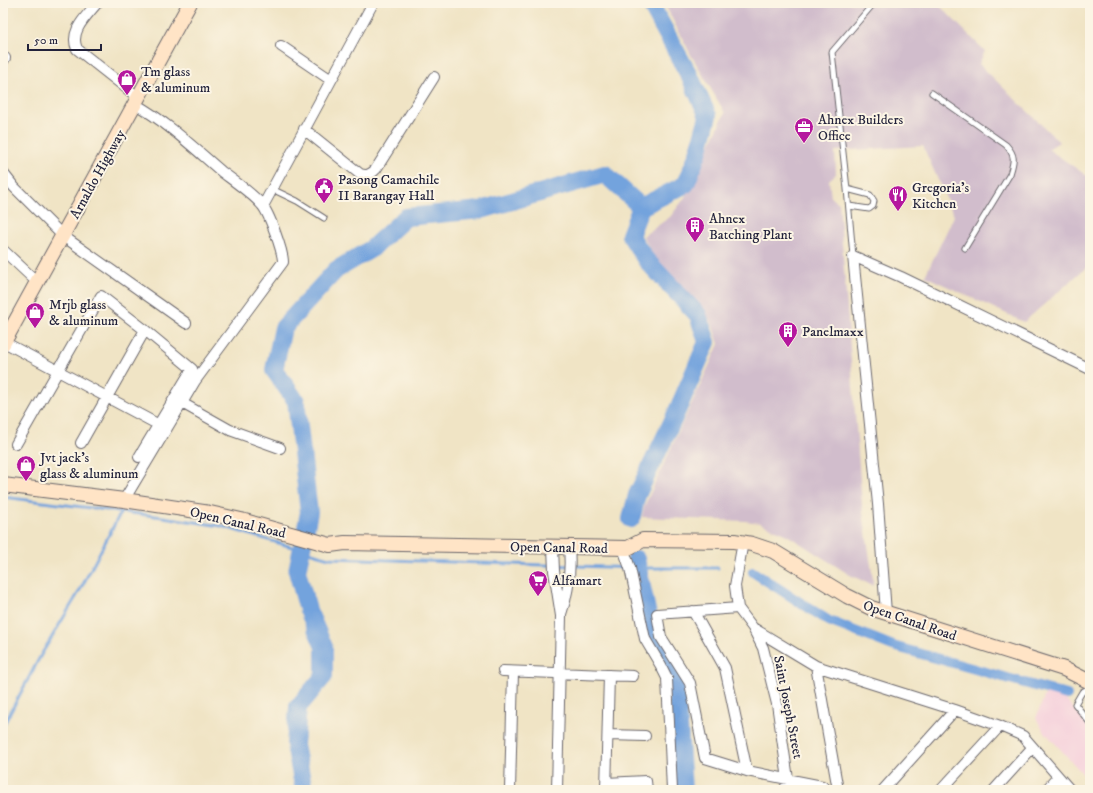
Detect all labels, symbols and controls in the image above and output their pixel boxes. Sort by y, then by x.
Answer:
scale bar [28,26,101,52]
text: 50 m [34,33,58,48]
place label: Tm glass & aluminum [141,63,211,97]
shop icon: Tm glass & aluminum [116,68,138,96]
place label: Ahnex Builders Office [818,111,904,145]
office icon: Ahnex Builders Office [793,116,815,144]
street label: Arnaldo Highway [66,126,130,222]
place label: Pasong Camachile II Barangay Hall [338,171,440,205]
public building icon: Pasong Camachile II Barangay Hall [313,176,335,204]
place label: Gregoria's Kitchen [912,179,969,213]
restaurant icon: Gregoria's Kitchen [887,184,909,212]
place label: Ahnex Batching Plant [709,210,793,244]
building icon: Ahnex Batching Plant [684,215,706,243]
place label: Mrjb glass & aluminum [49,296,119,330]
shop icon: Mrjb glass & aluminum [24,301,46,329]
building icon: Panelmaxx [777,320,799,348]
place label: Panelmaxx [802,323,864,341]
place label: Jvt jack's glass & aluminum [38,449,139,483]
shop icon: Jvt jack's glass & aluminum [15,454,37,482]
street label: Open Canal Road [188,503,287,543]
street label: Open Canal Road [510,538,608,558]
supermarket icon: Alfamart [527,569,549,597]
place label: Alfamart [552,572,602,590]
street label: Open Canal Road [861,597,959,645]
street label: Saint Joseph Street [769,654,807,761]

